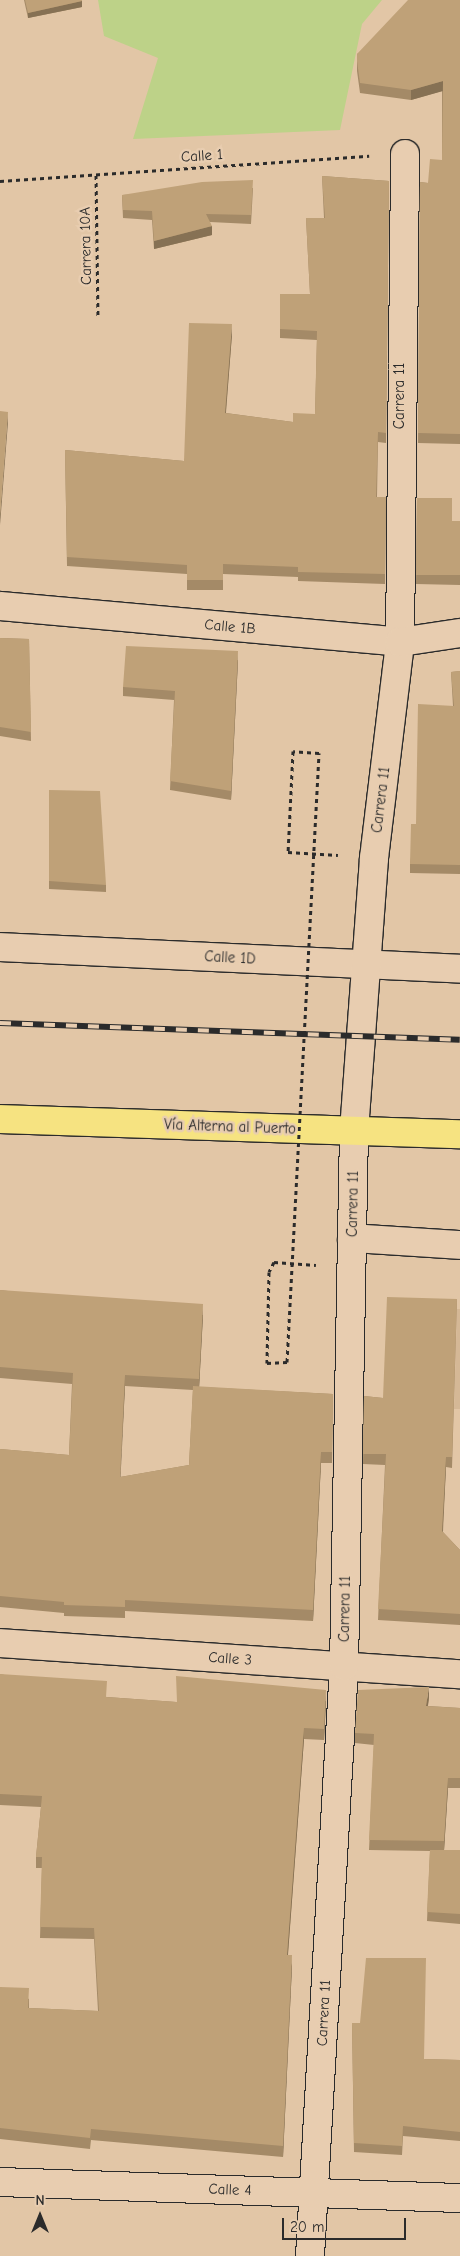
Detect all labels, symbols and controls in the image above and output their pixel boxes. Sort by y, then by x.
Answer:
street label: Calle 1 [180,146,224,166]
street label: Carrera 10A [76,207,96,285]
street label: Carrera 11 [391,363,409,429]
street label: Calle 1B [204,616,256,638]
street label: Carrera 11 [368,766,394,834]
street label: Calle 1D [204,948,256,968]
street label: Vía Alterna al Puerto [164,1116,296,1138]
street label: Carrera 11 [343,1171,363,1237]
street label: Carrera 11 [335,1576,355,1642]
street label: Calle 3 [208,1649,252,1669]
street label: Carrera 11 [313,1979,335,2047]
street label: Calle 4 [208,2180,252,2200]
north arrow [15,2191,65,2241]
text: N [35,2192,45,2209]
scale bar [285,2208,409,2240]
text: 20 m [290,2218,324,2236]

